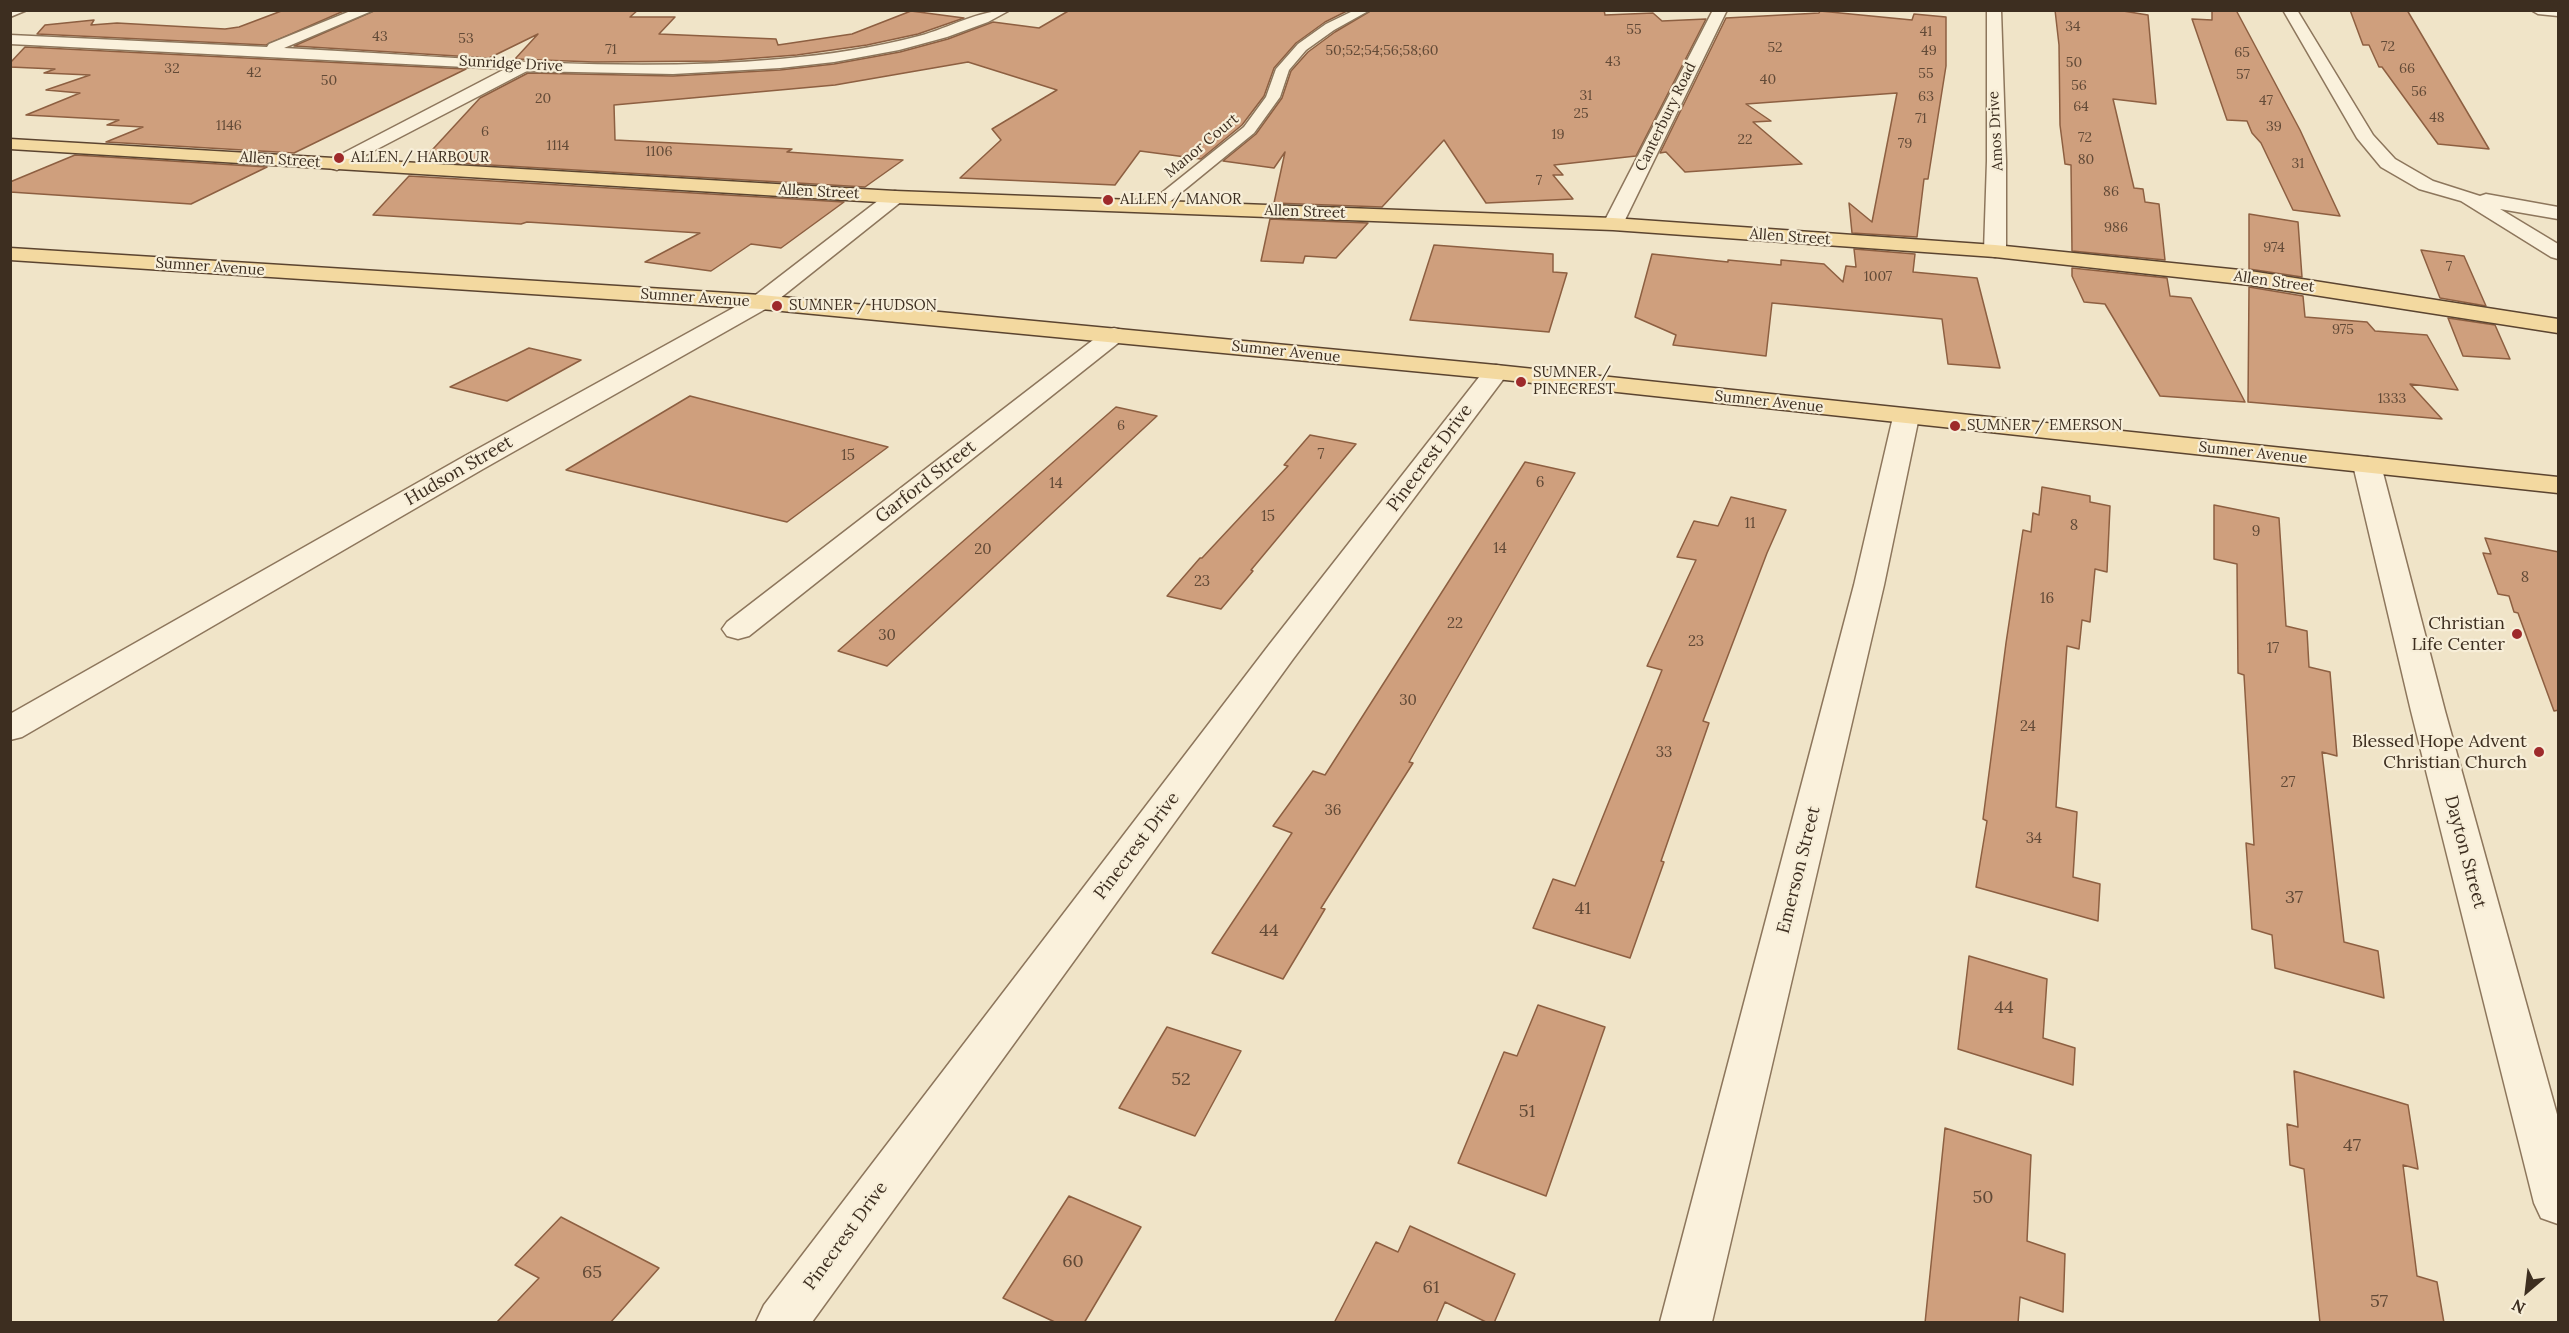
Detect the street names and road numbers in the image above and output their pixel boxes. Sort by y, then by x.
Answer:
street label: Sunridge Drive [459,52,563,76]
street label: Canterbury Road [1632,60,1700,174]
street label: Amos Drive [1985,91,2007,171]
street label: Manor Court [1162,110,1242,182]
street label: Allen Street [239,148,321,172]
street label: Allen Street [778,181,860,203]
street label: Allen Street [1264,202,1346,222]
street label: Allen Street [1749,225,1831,249]
street label: Sumner Avenue [155,254,265,280]
street label: Allen Street [2233,267,2315,297]
street label: Sumner Avenue [640,285,750,311]
street label: Sumner Avenue [1231,337,1341,367]
street label: Sumner Avenue [1714,387,1824,417]
street label: Pinecrest Drive [1383,400,1477,516]
street label: Hudson Street [401,431,517,511]
street label: Garford Street [871,436,981,528]
street label: Sumner Avenue [2198,438,2308,468]
street label: Pinecrest Drive [1090,788,1184,904]
street label: Dayton Street [2440,793,2490,911]
street label: Emerson Street [1773,804,1825,936]
street label: Pinecrest Drive [799,1178,893,1294]

